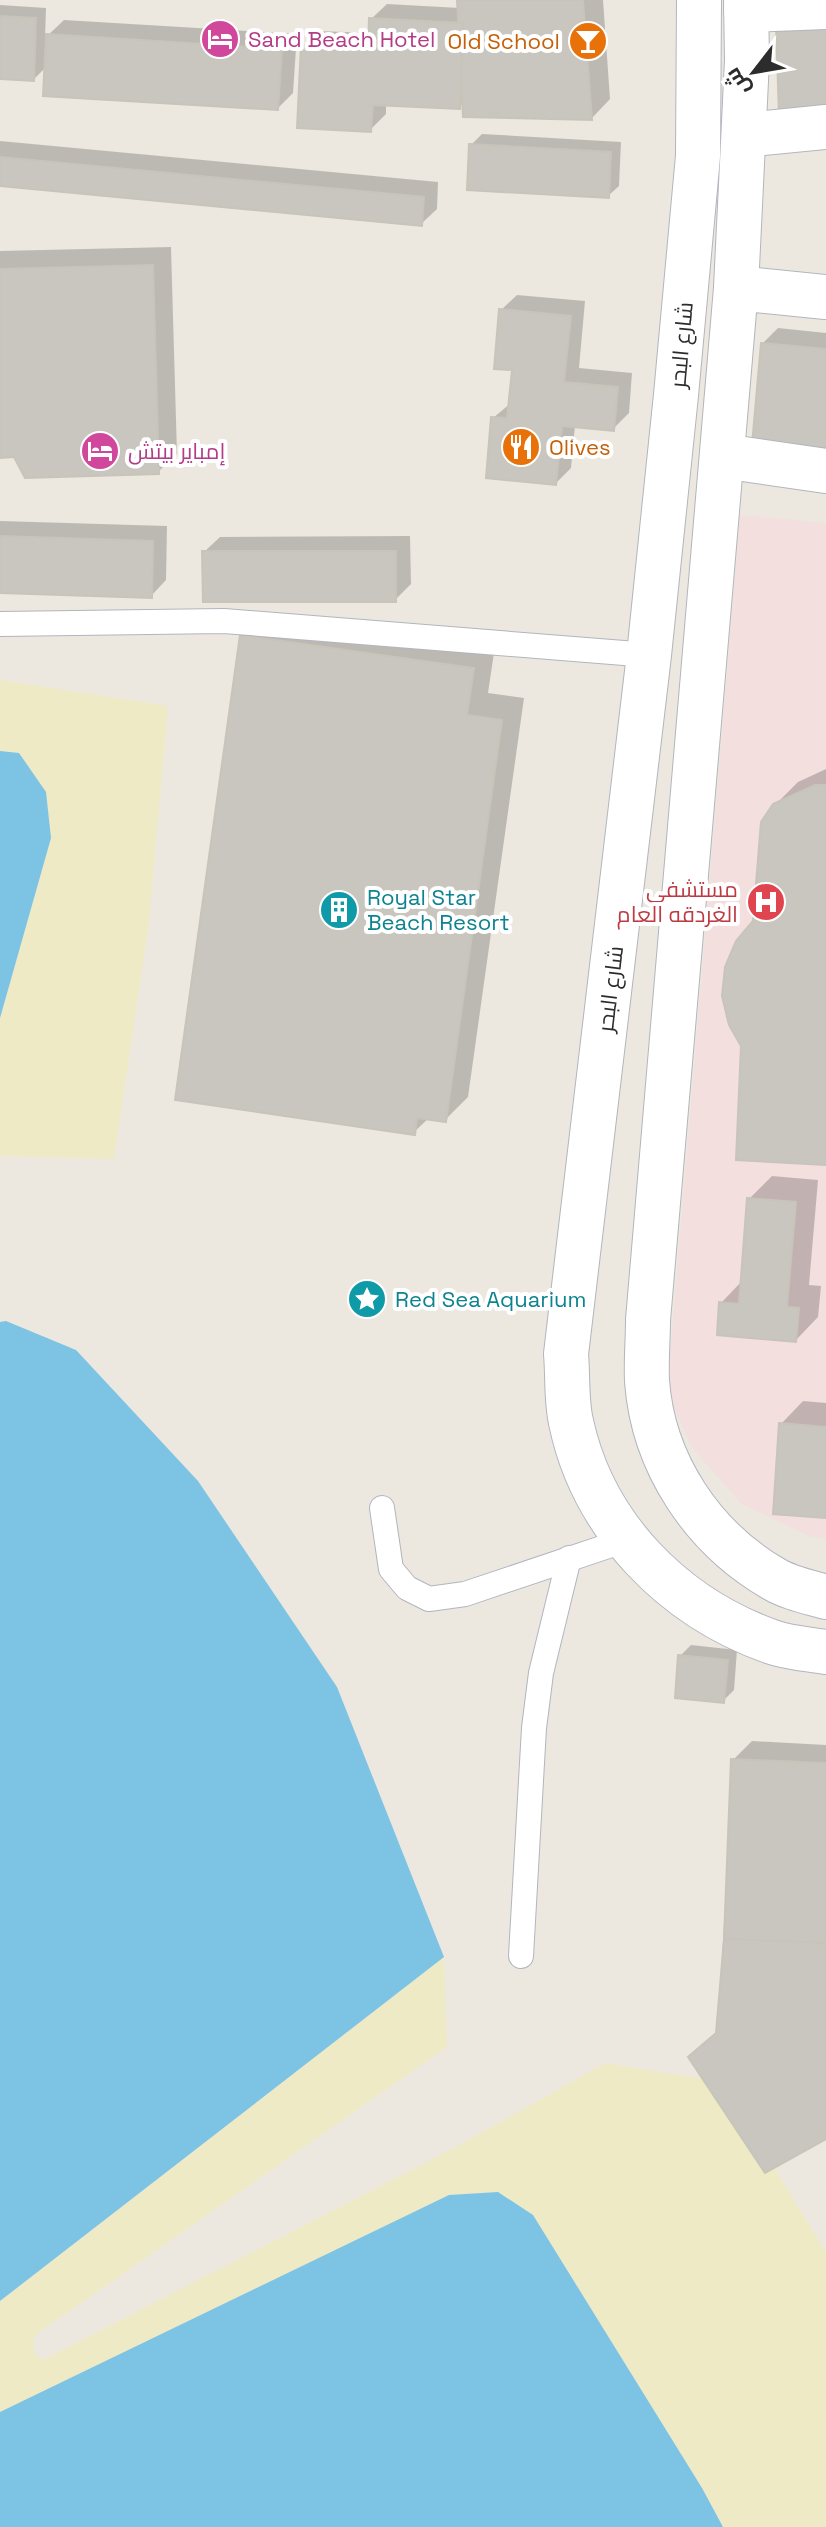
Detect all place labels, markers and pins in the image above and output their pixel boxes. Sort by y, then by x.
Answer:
hotel icon: Sand Beach Hotel [199,18,241,60]
bar icon: Old School [567,20,609,62]
place label: Sand Beach Hotel [248,25,435,53]
place label: Old School [447,27,560,55]
restaurant icon: Olives [500,426,542,468]
hotel icon: إمباير بيتش [79,430,121,472]
place label: Olives [549,433,611,461]
place label: إمباير بيتش [128,437,225,466]
place label: مستشفي الغردقه العام [617,875,738,930]
hospital icon: مستشفي الغردقه العام [745,881,787,923]
place label: Royal Star Beach Resort [367,883,510,936]
building icon: Royal Star Beach Resort [318,889,360,931]
place icon: Red Sea Aquarium [346,1278,388,1320]
place label: Red Sea Aquarium [395,1285,586,1313]

